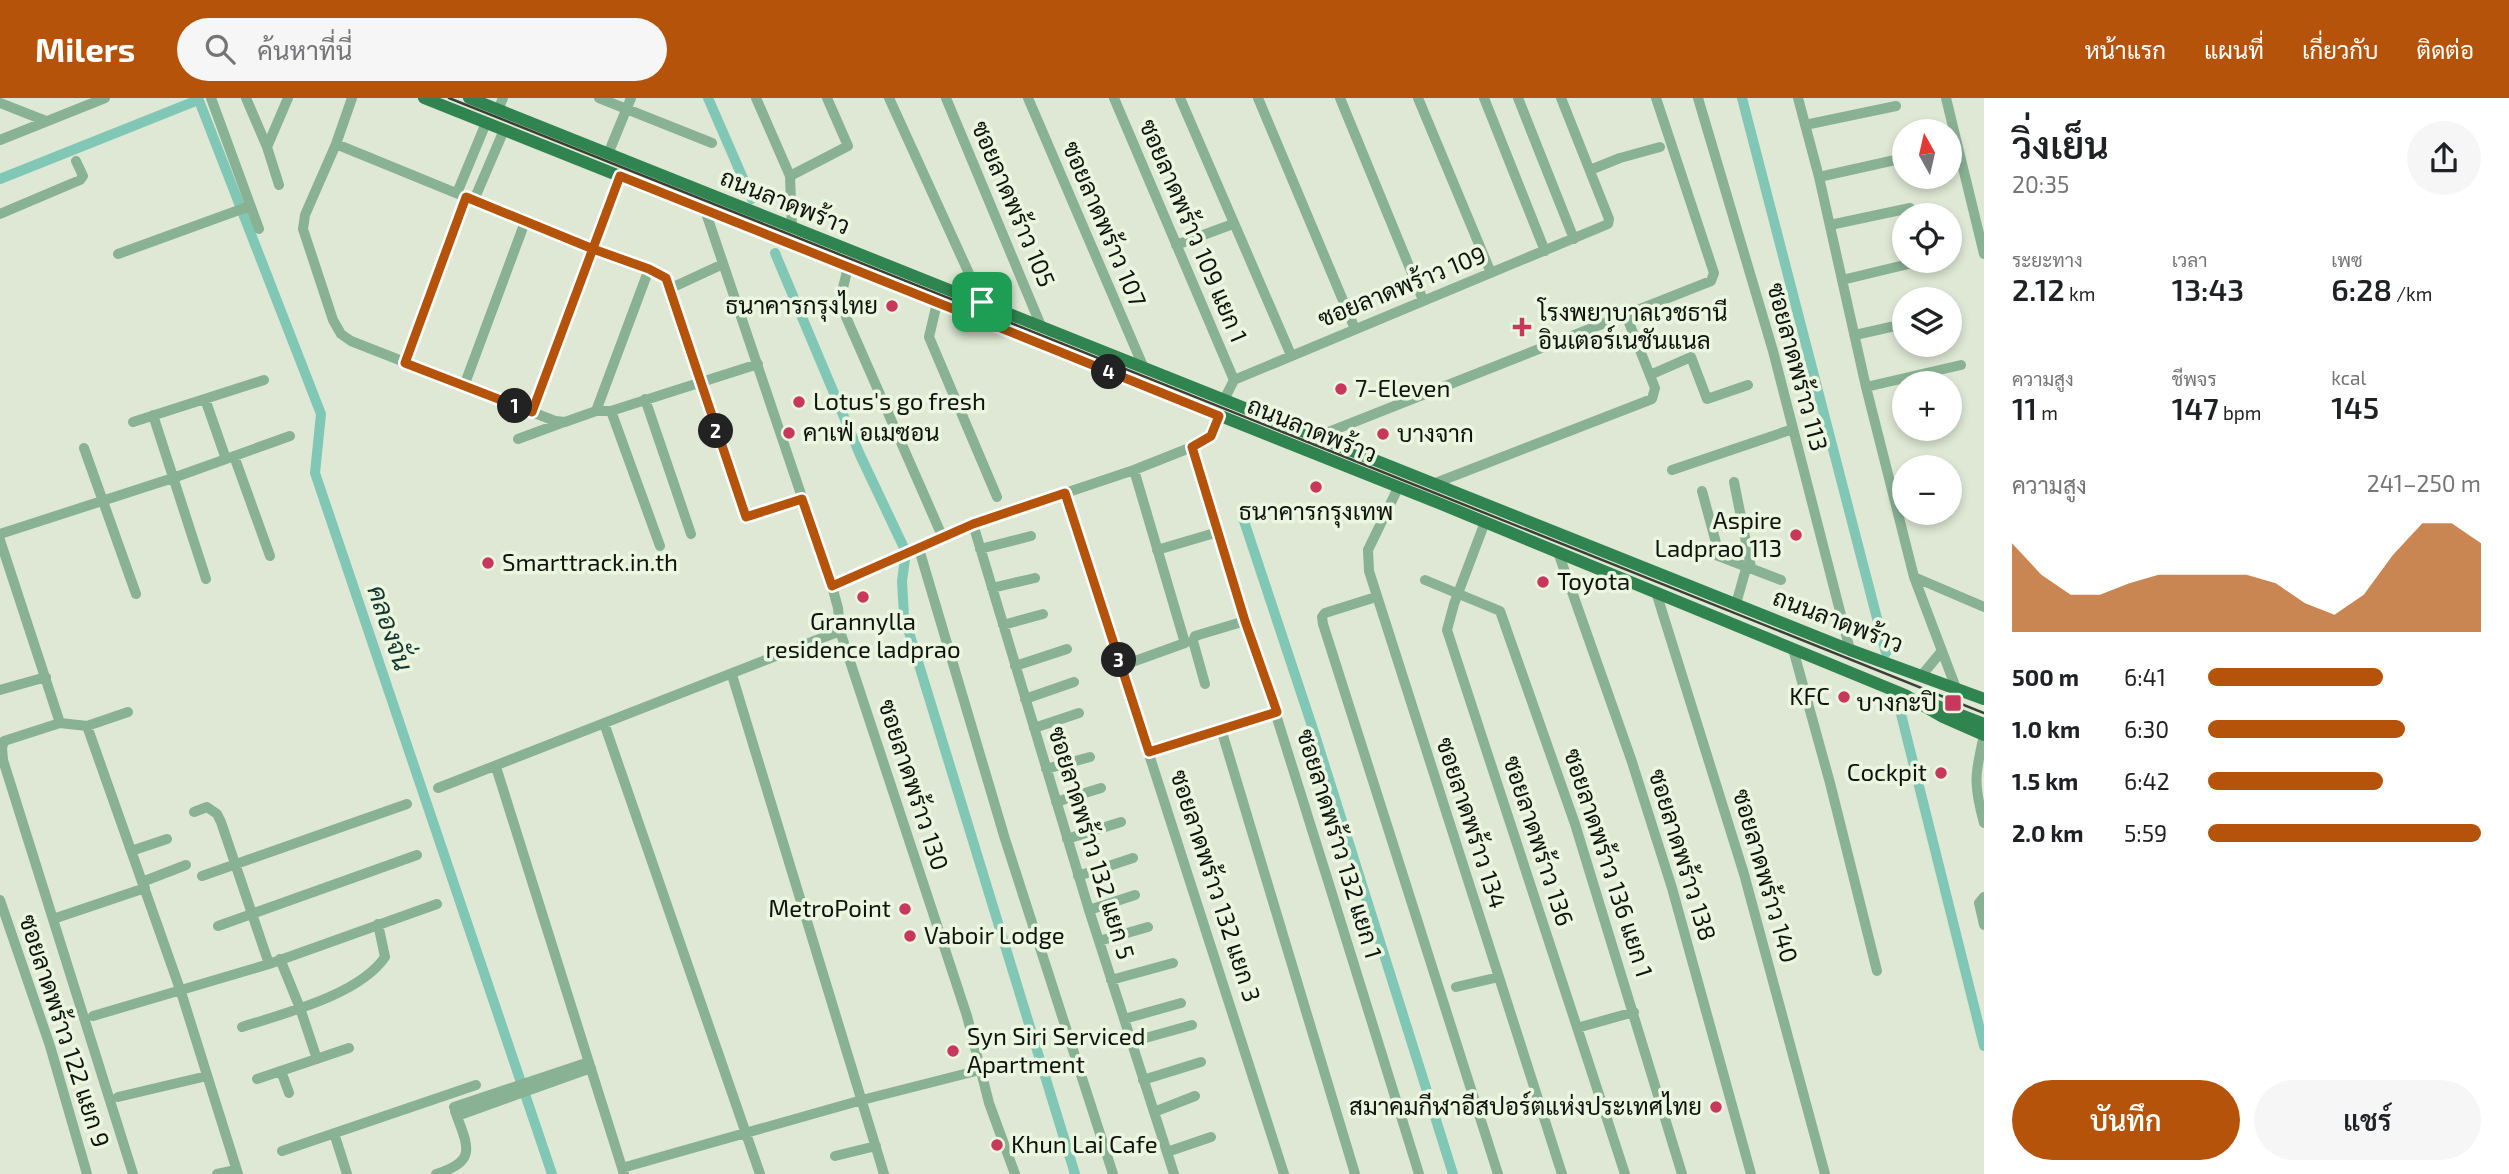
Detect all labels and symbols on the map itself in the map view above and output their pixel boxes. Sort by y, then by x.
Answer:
street label: ซอยลาดพร้าว 109 แยก 1 [1134,114,1255,347]
street label: ซอยลาดพร้าว 105 [966,116,1062,291]
north arrow [1892,119,1962,189]
street label: ซอยลาดพร้าว 107 [1057,136,1153,310]
street label: ถนนลาดพร้าว [717,161,855,240]
street label: ซอยลาดพร้าว 109 [1313,239,1490,332]
pin [952,272,1012,332]
street label: ซอยลาดพร้าว 113 [1762,279,1835,454]
place label: ธนาคารกรุงไทย [725,290,878,322]
place label: โรงพยาบาลเวชธานี อินเตอร์เนชันแนล [1536,297,1728,354]
marker: ธนาคารกรุงไทย [884,298,900,314]
marker: โรงพยาบาลเวชธานี อินเตอร์เนชันแนล [1512,317,1532,337]
pin: 4 [1092,354,1126,390]
place label: 7-Eleven [1355,373,1450,402]
marker: 7-Eleven [1333,381,1349,397]
place label: Lotus's go fresh [813,386,986,415]
pin: 1 [498,388,532,424]
street label: ถนนลาดพร้าว [1244,389,1382,468]
marker: Lotus's go fresh [791,394,807,410]
pin: 2 [698,414,734,448]
place label: คาเฟ่ อเมซอน [803,417,940,446]
place label: บางจาก [1397,418,1474,447]
marker: คาเฟ่ อเมซอน [781,425,797,441]
marker: บางจาก [1375,426,1391,442]
marker: ธนาคารกรุงเทพ [1308,479,1324,495]
place label: ธนาคารกรุงเทพ [1239,496,1393,528]
place label: Aspire Ladprao 113 [1655,505,1782,562]
marker: Aspire Ladprao 113 [1788,527,1804,543]
place label: Smarttrack.in.th [502,547,678,576]
marker: Smarttrack.in.th [480,555,496,571]
place label: Toyota [1557,566,1630,595]
marker: Toyota [1535,574,1551,590]
water label: คลองจั่น [362,579,425,675]
street label: ถนนลาดพร้าว [1769,581,1908,658]
marker: Grannylla residence ladprao [855,589,871,605]
place label: Grannylla residence ladprao [765,606,961,663]
pin: 3 [1102,642,1136,678]
place label: KFC [1789,681,1830,710]
place label: บางกะปิ [1857,687,1937,716]
marker: KFC [1836,689,1852,705]
marker: บางกะปิ [1943,693,1963,713]
street label: ซอยลาดพร้าว 130 [873,695,956,874]
street label: ซอยลาดพร้าว 132 แยก 5 [1043,723,1142,962]
street label: ซอยลาดพร้าว 132 แยก 1 [1292,725,1389,962]
street label: ซอยลาดพร้าว 134 [1431,733,1514,912]
street label: ซอยลาดพร้าว 136 แยก 1 [1559,744,1660,981]
street label: ซอยลาดพร้าว 136 [1498,752,1581,929]
place label: Cockpit [1847,757,1927,786]
street label: ซอยลาดพร้าว 138 [1644,765,1723,944]
marker: Cockpit [1933,765,1949,781]
street label: ซอยลาดพร้าว 132 แยก 3 [1165,766,1268,1005]
street label: ซอยลาดพร้าว 140 [1728,785,1805,966]
place label: MetroPoint [768,893,891,922]
marker: MetroPoint [897,901,913,917]
street label: ซอยลาดพร้าว 122 แยก 9 [14,911,117,1151]
place label: Vaboir Lodge [924,920,1065,949]
marker: Vaboir Lodge [902,928,918,944]
place label: Syn Siri Serviced Apartment [967,1021,1145,1078]
marker: Syn Siri Serviced Apartment [945,1043,961,1059]
place label: สมาคมกีฬาอีสปอร์ตแห่งประเทศไทย [1349,1091,1702,1120]
marker: สมาคมกีฬาอีสปอร์ตแห่งประเทศไทย [1708,1099,1724,1115]
place label: Khun Lai Cafe [1011,1129,1158,1158]
marker: Khun Lai Cafe [989,1137,1005,1153]

